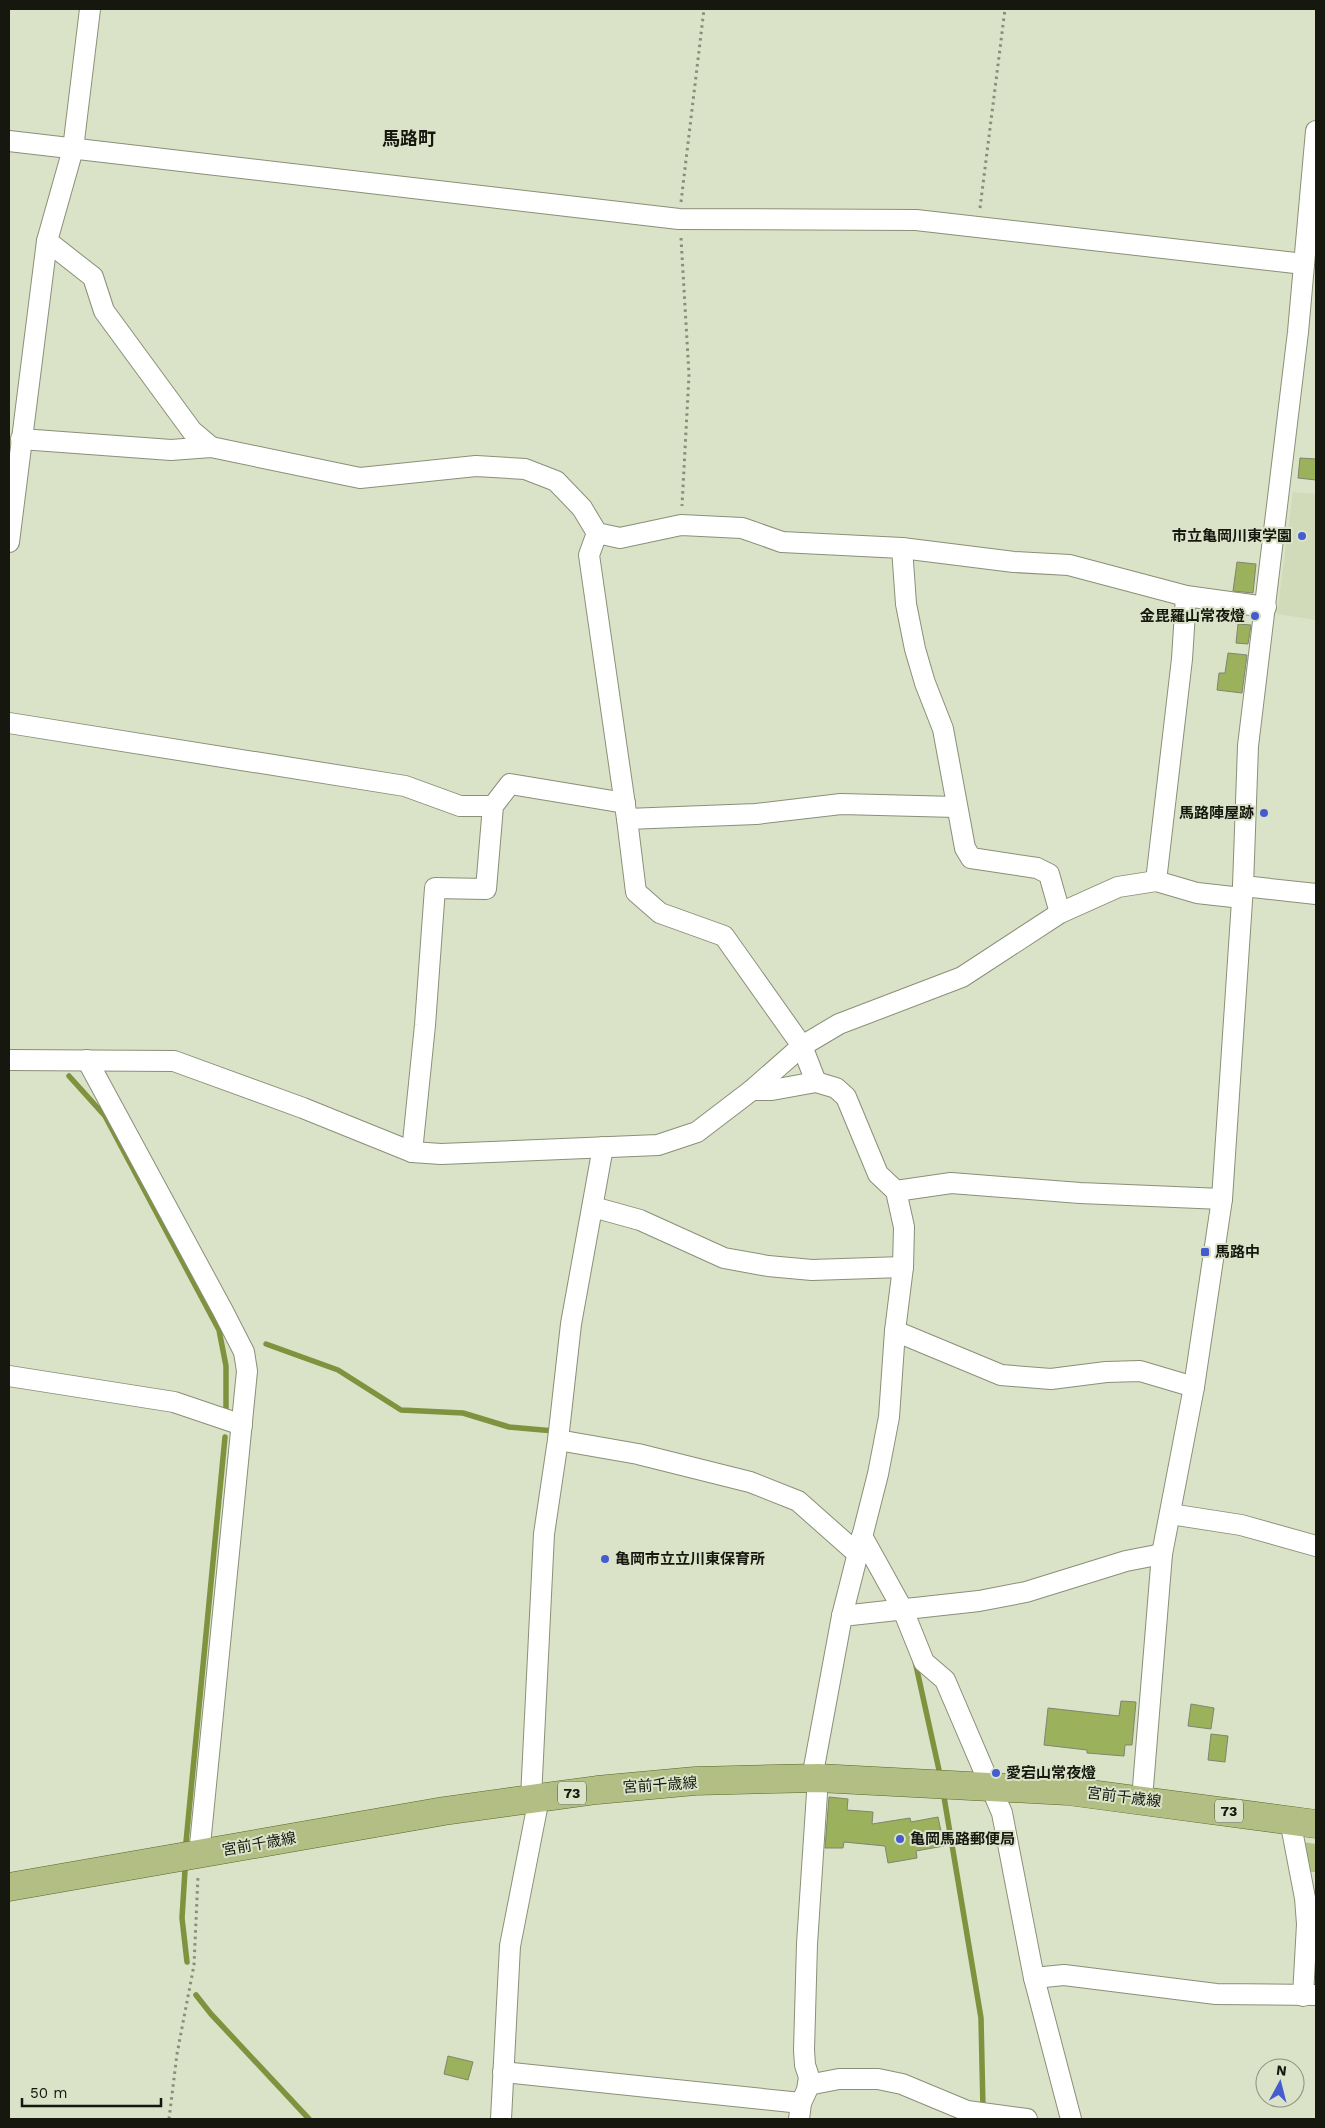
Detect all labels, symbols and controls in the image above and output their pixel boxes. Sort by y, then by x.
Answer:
district label: 馬路町 [382,128,436,149]
place label: 市立亀岡川東学園 [1172,527,1292,545]
marker: 市立亀岡川東学園 [1296,530,1308,542]
place label: 金毘羅山常夜燈 [1140,607,1245,625]
marker: 金毘羅山常夜燈 [1249,610,1261,622]
place label: 馬路陣屋跡 [1179,804,1254,822]
marker: 馬路陣屋跡 [1258,807,1270,819]
place label: 馬路中 [1215,1243,1260,1261]
marker: 馬路中 [1199,1246,1211,1258]
place label: 亀岡市立立川東保育所 [615,1550,765,1568]
marker: 亀岡市立立川東保育所 [599,1553,611,1565]
place label: 愛宕山常夜燈 [1006,1764,1096,1782]
marker: 愛宕山常夜燈 [990,1767,1002,1779]
street label: 宮前千歳線 [622,1773,698,1797]
road number: 73 [558,1782,586,1805]
street label: 宮前千歳線 [1086,1783,1162,1811]
road number: 73 [1215,1800,1243,1822]
street label: 宮前千歳線 [220,1829,298,1859]
place label: 亀岡馬路郵便局 [910,1830,1015,1848]
marker: 亀岡馬路郵便局 [894,1833,906,1845]
north arrow [1255,2058,1305,2108]
text: N [1275,2062,1288,2079]
scale bar [22,2076,161,2108]
text: 50 m [30,2084,67,2102]

